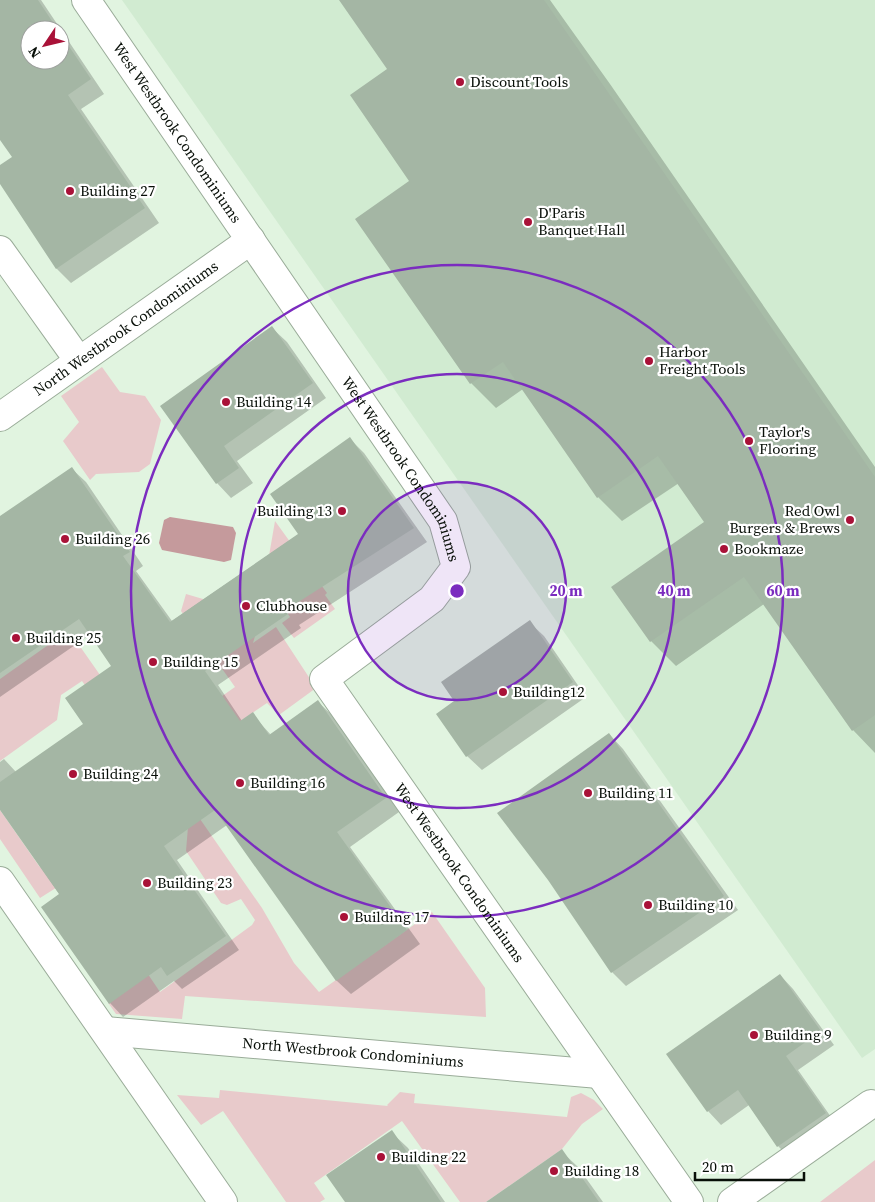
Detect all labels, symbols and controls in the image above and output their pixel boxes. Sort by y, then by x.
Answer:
north arrow [20,20,70,70]
street label: West Westbrook Condominiums [108,38,247,227]
text: N [23,43,45,62]
place label: Discount Tools [470,71,568,92]
marker: Discount Tools [454,76,466,88]
place label: Building 27 [80,180,155,201]
marker: Building 27 [64,185,76,197]
place label: D'Paris Banquet Hall [538,202,626,240]
marker: D'Paris Banquet Hall [522,216,534,228]
street label: North Westbrook Condominiums [29,255,222,400]
place label: Harbor Freight Tools [659,341,746,379]
marker: Harbor Freight Tools [643,355,655,367]
street label: West Westbrook Condominiums [337,372,465,564]
place label: Building 14 [236,391,312,412]
marker: Building 14 [220,396,232,408]
place label: Taylor's Flooring [759,421,817,459]
marker: Taylor's Flooring [743,435,755,447]
place label: Building 13 [257,500,332,521]
place label: Red Owl Burgers & Brews [729,500,841,538]
marker: Building 13 [336,505,348,517]
marker: Red Owl Burgers & Brews [844,514,856,526]
place label: Building 26 [75,528,150,549]
marker: Building 26 [59,533,71,545]
place label: Bookmaze [734,538,804,559]
marker: Bookmaze [718,543,730,555]
text: 20 m [549,580,583,601]
text: 40 m [657,580,691,601]
text: 60 m [766,580,800,601]
centre of rings [448,582,466,600]
place label: Clubhouse [256,595,327,616]
marker: Clubhouse [240,600,252,612]
place label: Building 25 [26,627,101,648]
marker: Building 25 [10,632,22,644]
place label: Building 15 [163,651,238,672]
marker: Building 15 [147,656,159,668]
place label: Building12 [513,681,585,702]
marker: Building12 [497,686,509,698]
place label: Building 24 [83,763,159,784]
marker: Building 24 [67,768,79,780]
place label: Building 16 [250,772,325,793]
marker: Building 16 [234,777,246,789]
street label: West Westbrook Condominiums [390,778,530,966]
place label: Building 11 [598,782,673,803]
marker: Building 11 [582,787,594,799]
place label: Building 23 [157,872,232,893]
marker: Building 23 [141,877,153,889]
place label: Building 10 [658,894,733,915]
marker: Building 10 [642,899,654,911]
place label: Building 17 [354,906,429,927]
marker: Building 17 [338,911,350,923]
place label: Building 9 [764,1024,832,1045]
marker: Building 9 [748,1029,760,1041]
street label: North Westbrook Condominiums [242,1032,465,1072]
place label: Building 22 [391,1146,466,1167]
scale bar [695,1150,804,1182]
marker: Building 22 [375,1151,387,1163]
text: 20 m [702,1156,734,1177]
place label: Building 18 [564,1160,639,1181]
marker: Building 18 [548,1165,560,1177]

